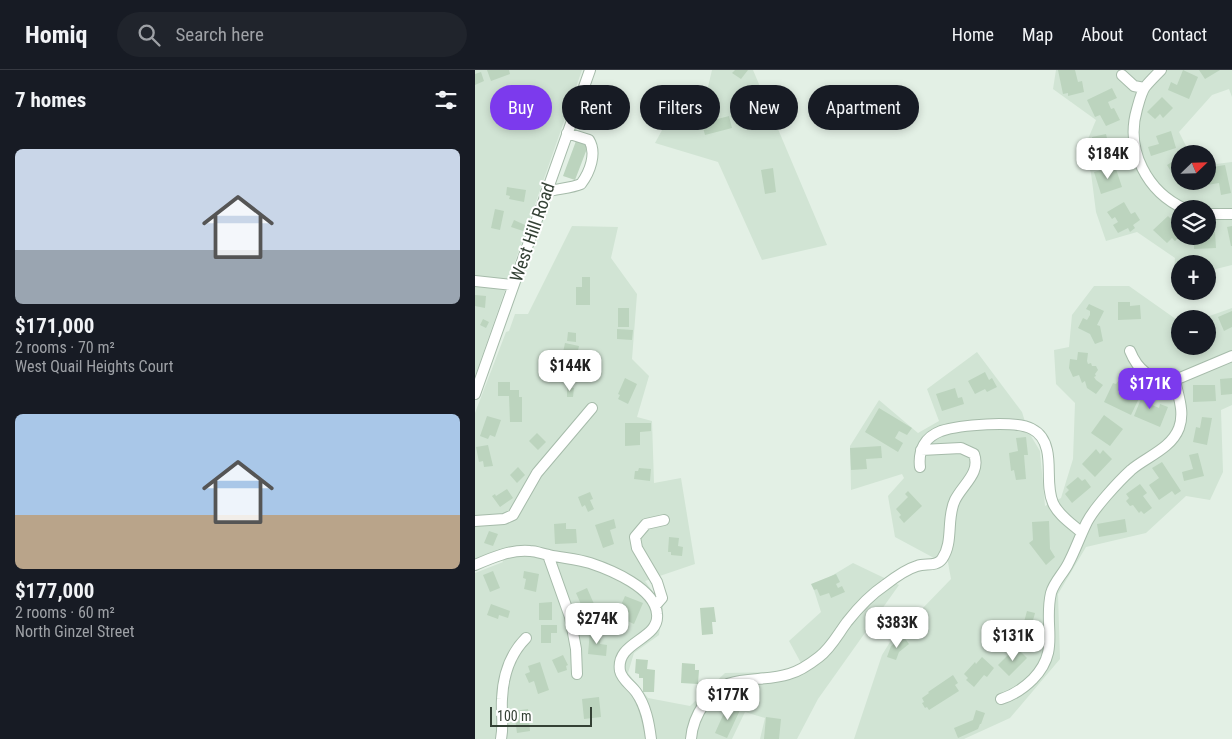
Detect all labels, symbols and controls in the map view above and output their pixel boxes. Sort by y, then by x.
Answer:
search box [117,12,467,57]
text: Homiq [25,21,87,49]
icon: search [135,21,163,49]
text: Search here [175,23,264,46]
text: Home [952,24,994,45]
text: Map [1022,24,1053,45]
text: About [1081,24,1123,45]
text: Contact [1151,24,1207,45]
chip: Buy [490,85,552,130]
chip: Rent [562,85,630,130]
chip: Filters [640,85,720,130]
chip: New [730,85,798,130]
chip: Apartment [808,85,919,130]
icon: filters [432,86,460,114]
text: 7 homes [15,88,86,112]
pin: $184K [1073,138,1143,180]
text: $184K [1087,144,1129,163]
north arrow [1171,145,1216,190]
map controls [1171,145,1216,355]
street label: West Hill Road [505,180,559,284]
icon: home [193,182,283,272]
button: layers [1171,200,1216,245]
button: + [1171,255,1216,300]
button: − [1171,310,1216,355]
text: $171,000 [15,314,94,338]
text: 2 rooms · 70 m² [15,338,115,357]
pin: $144K [535,350,605,392]
text: $144K [549,356,591,375]
text: West Quail Heights Court [15,357,173,376]
pin: $171K [1115,368,1185,410]
text: $171K [1129,374,1171,393]
icon: home [193,447,283,537]
text: $177,000 [15,579,94,603]
pin: $274K [562,602,632,645]
text: 2 rooms · 60 m² [15,603,115,622]
pin: $383K [862,606,932,649]
text: $274K [576,609,618,628]
text: $383K [876,613,918,632]
pin: $131K [978,620,1048,662]
text: North Ginzel Street [15,622,134,641]
text: $131K [992,626,1034,645]
pin: $177K [693,678,763,721]
text: $177K [707,685,749,704]
scale bar [490,704,593,727]
text: 100 m [497,708,532,724]

